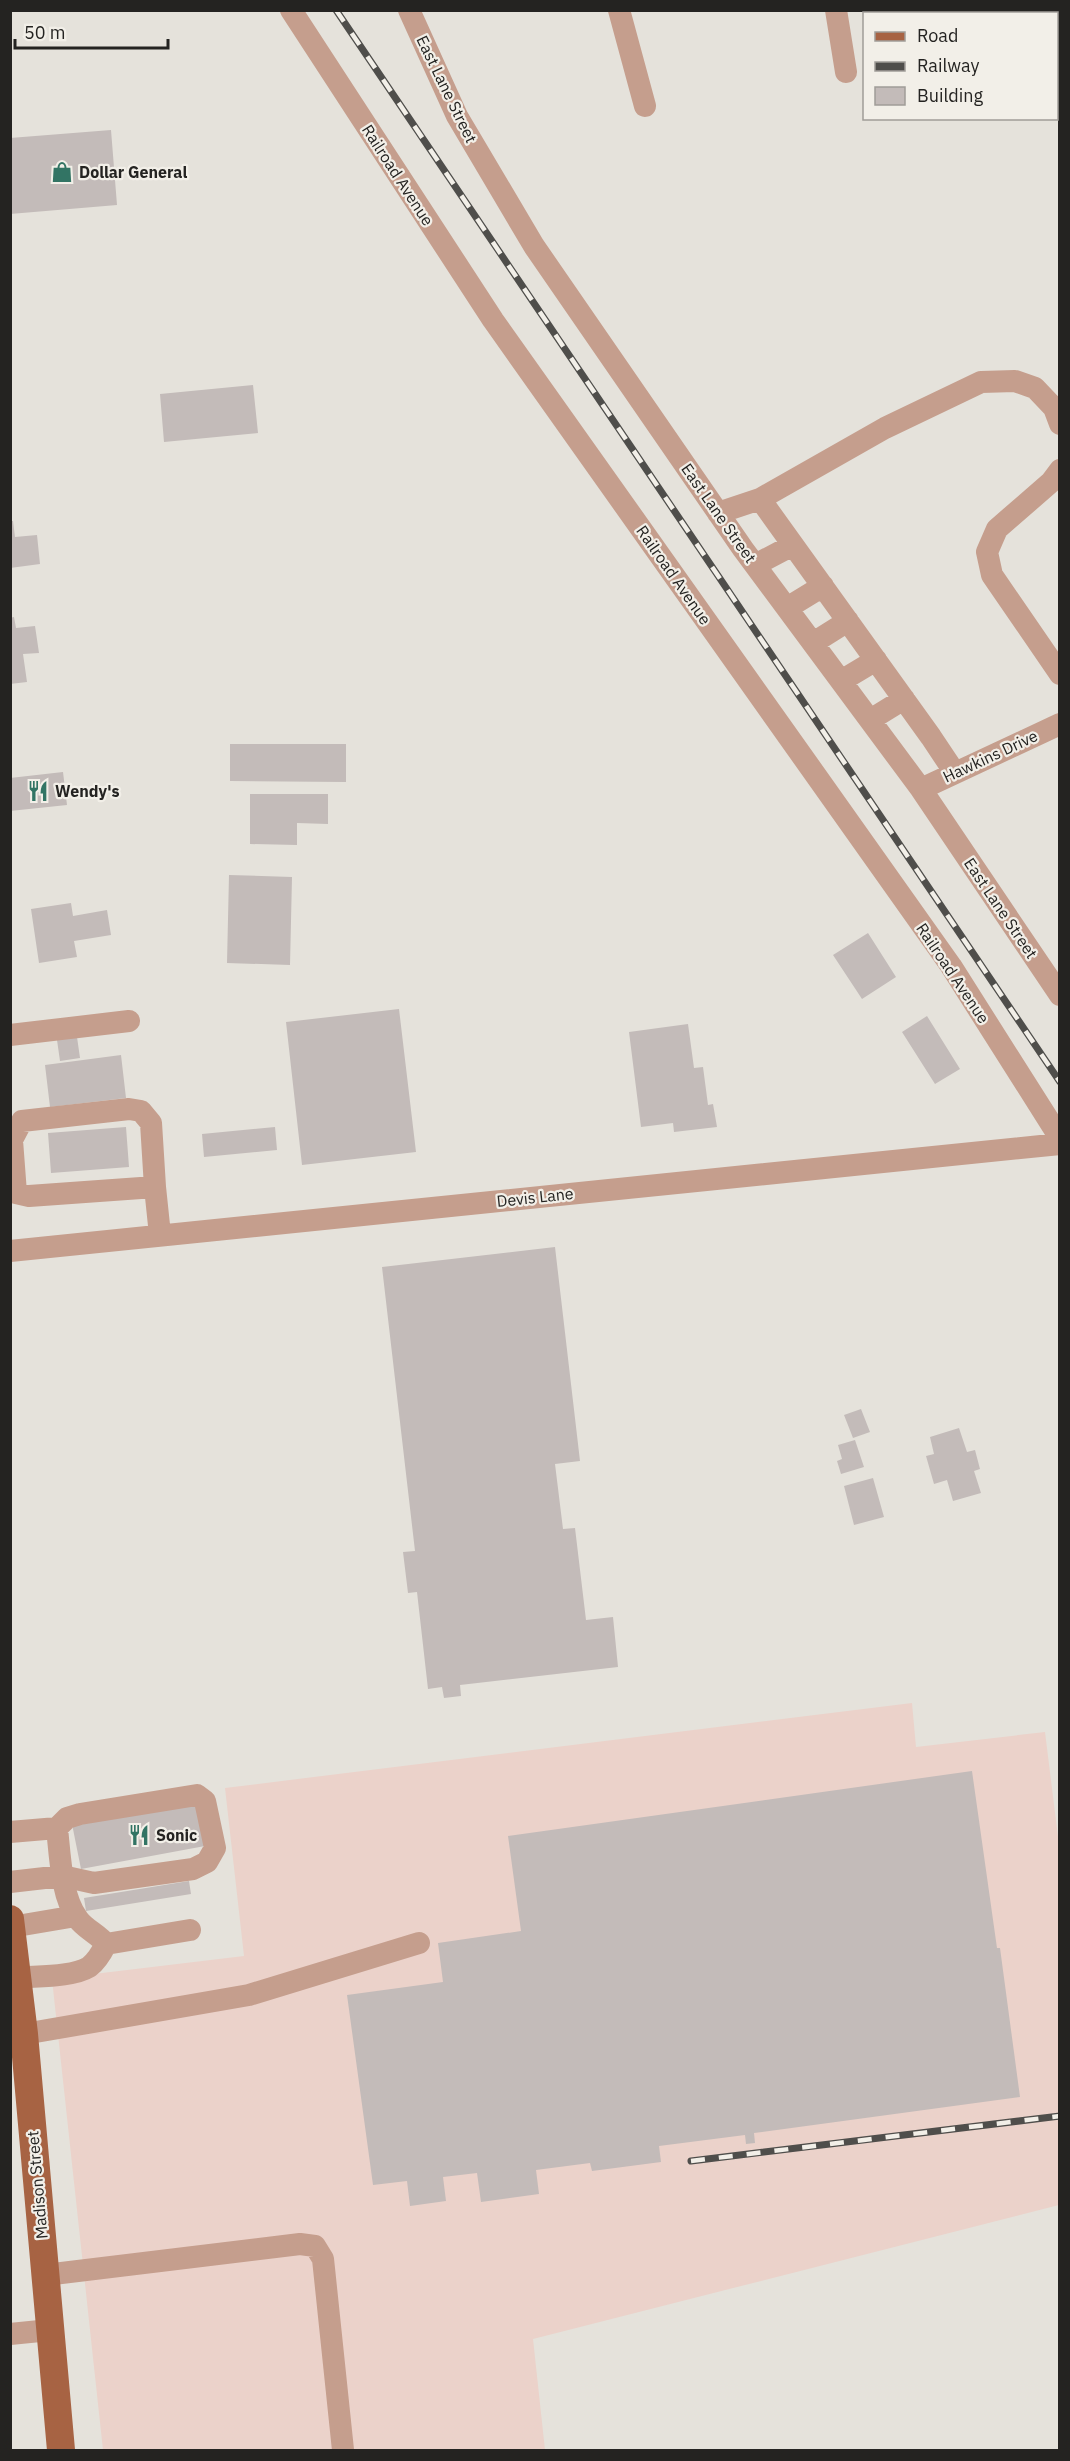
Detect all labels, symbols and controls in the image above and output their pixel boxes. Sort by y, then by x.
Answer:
scale bar [15,12,168,50]
legend [863,12,1058,120]
text: 50 m [24,21,66,44]
text: Road [917,24,958,47]
street label: East Lane Street [412,32,482,146]
text: Railway [917,54,979,77]
text: Building [917,84,984,107]
street label: Railroad Avenue [358,121,438,230]
shop icon: Dollar General [50,160,74,184]
place label: Dollar General [79,162,187,182]
street label: East Lane Street [677,459,761,567]
street label: Railroad Avenue [632,521,716,629]
street label: Hawkins Drive [939,725,1041,787]
restaurant icon: Wendy's [26,779,50,803]
place label: Wendy's [55,781,120,801]
street label: East Lane Street [960,854,1042,962]
street label: Railroad Avenue [912,919,994,1027]
street label: Devis Lane [496,1183,575,1211]
restaurant icon: Sonic [127,1823,151,1847]
place label: Sonic [156,1825,197,1845]
street label: Madison Street [22,2130,52,2240]

